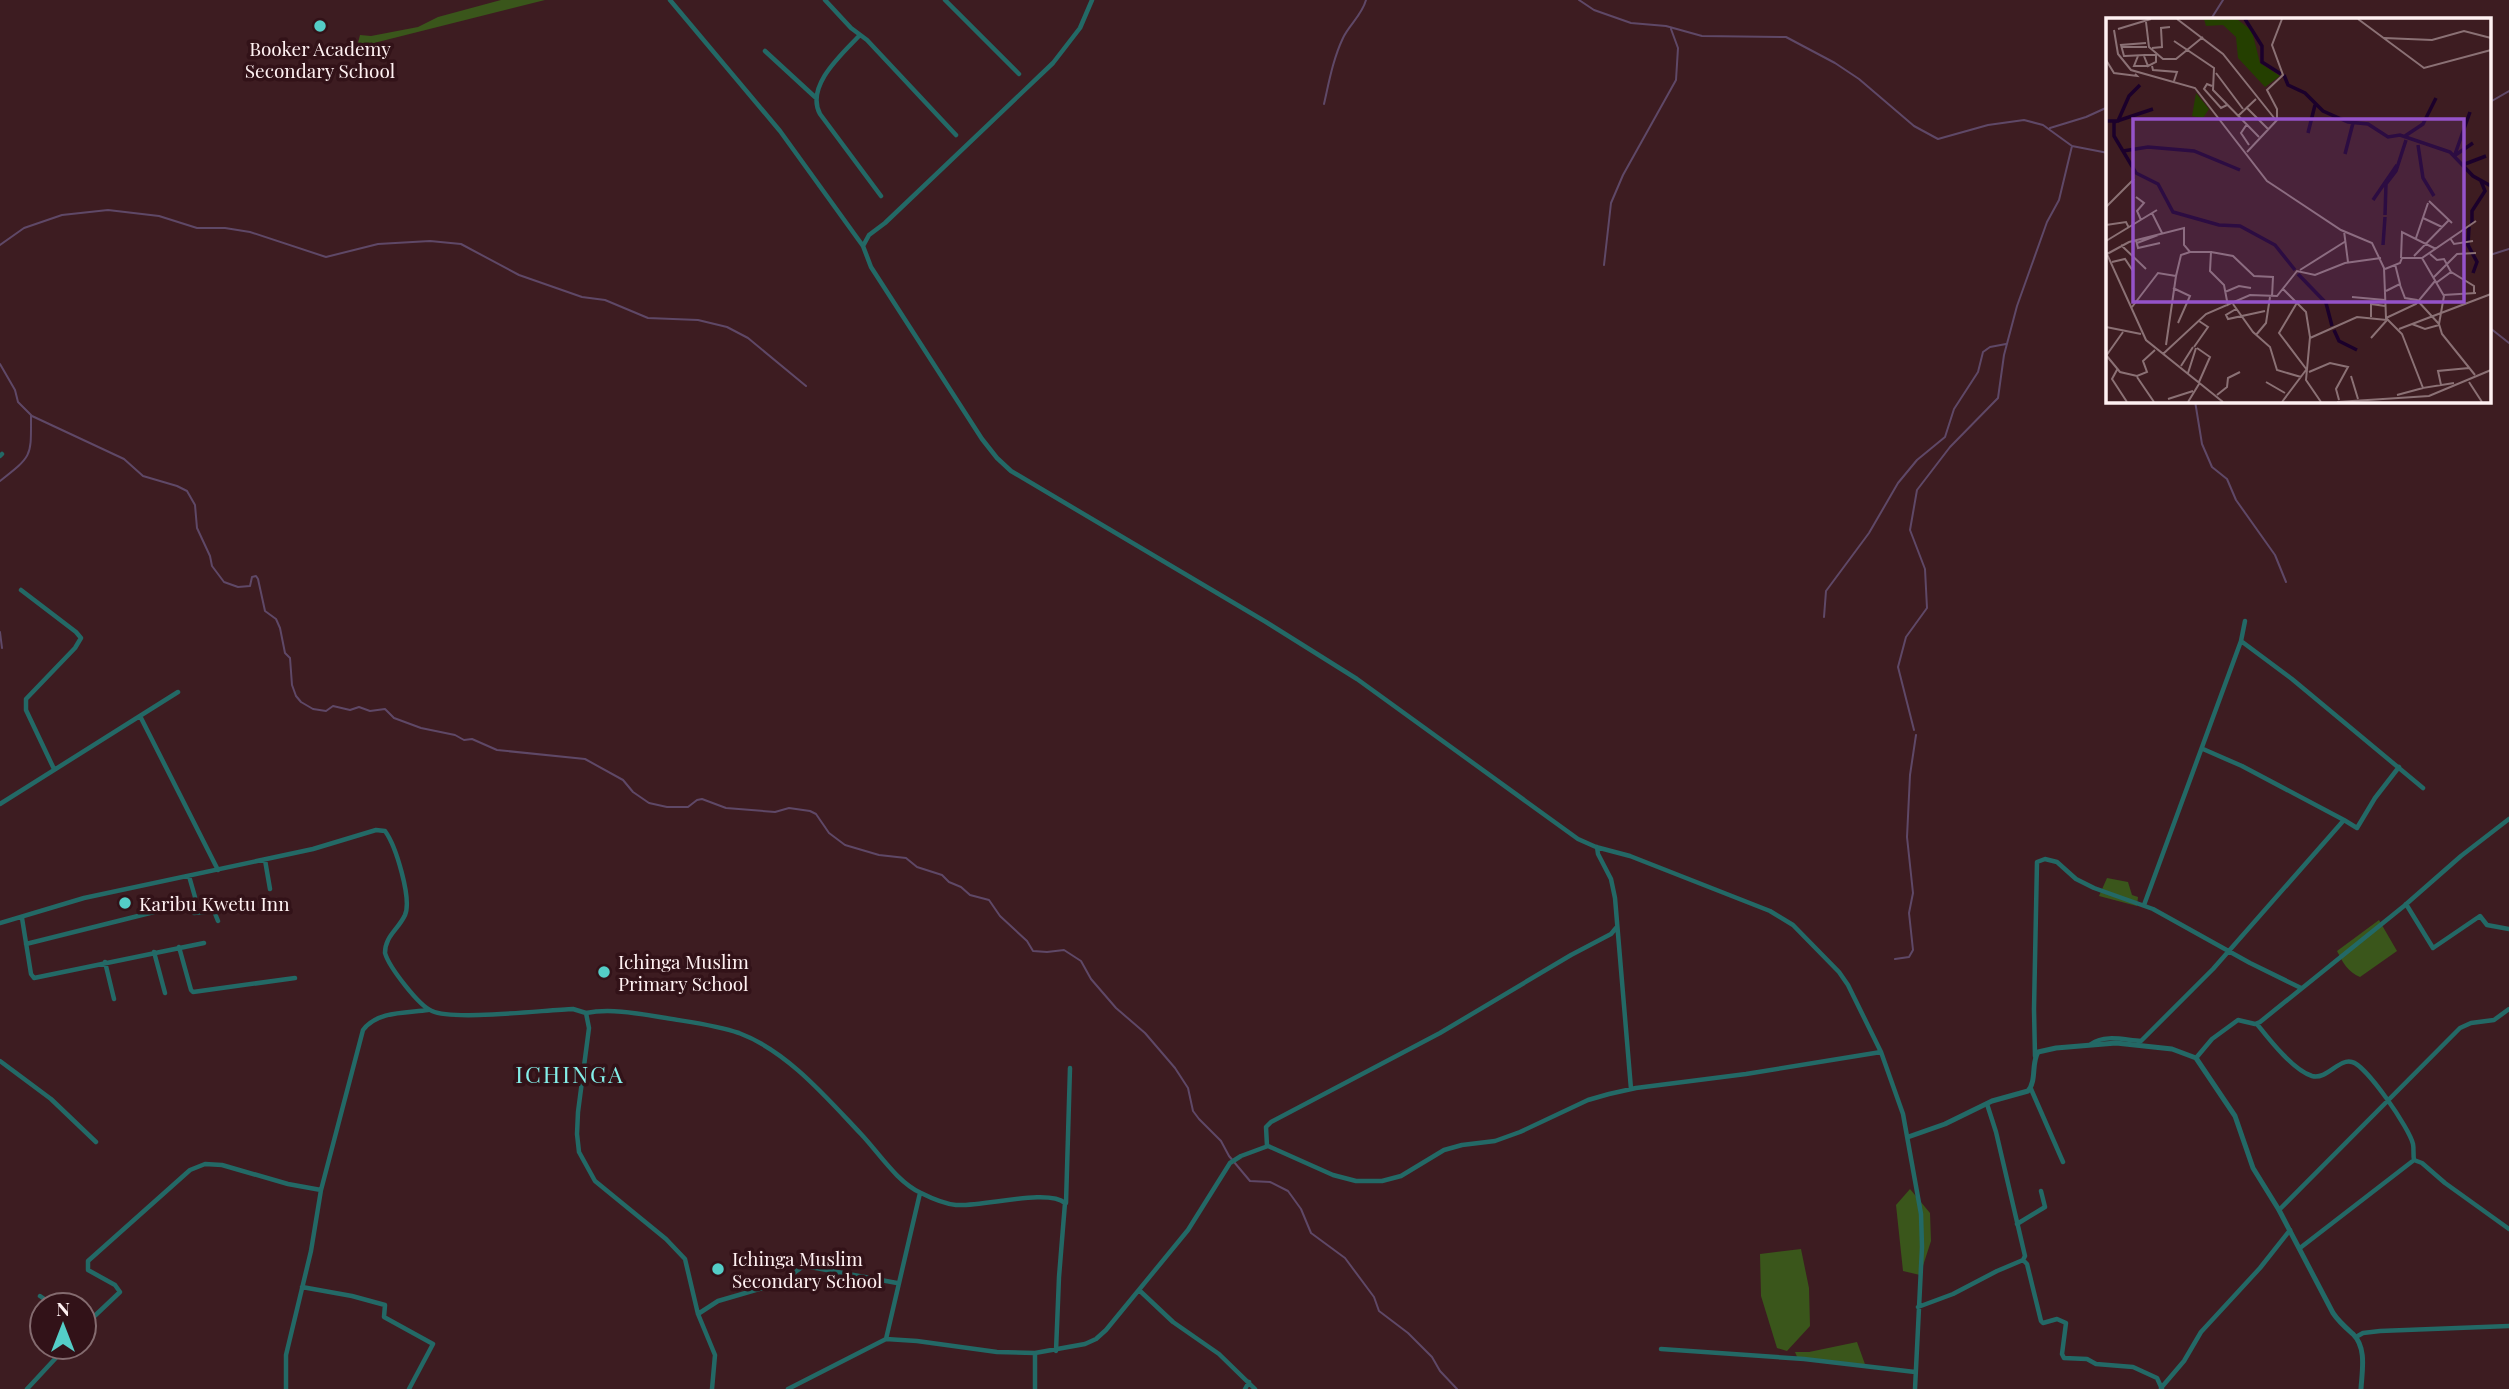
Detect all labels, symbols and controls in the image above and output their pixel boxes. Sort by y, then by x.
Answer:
marker: Booker Academy Secondary School [312,18,328,34]
inset map [2106,18,2492,402]
place label: Booker Academy Secondary School [245,35,396,83]
place label: Karibu Kwetu Inn [139,890,290,916]
marker: Karibu Kwetu Inn [117,895,133,911]
place label: Ichinga Muslim Primary School [618,948,749,996]
marker: Ichinga Muslim Primary School [596,964,612,980]
district label: ICHINGA [515,1058,625,1089]
place label: Ichinga Muslim Secondary School [732,1245,883,1293]
marker: Ichinga Muslim Secondary School [710,1261,726,1277]
north arrow [28,1291,98,1361]
text: N [56,1295,70,1321]

